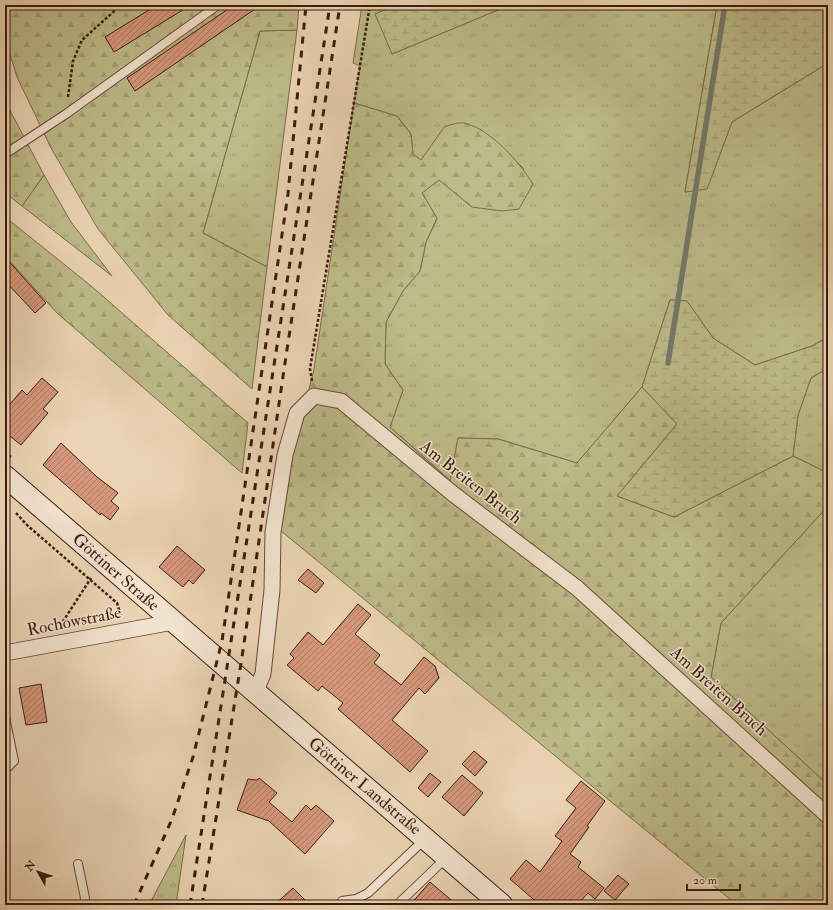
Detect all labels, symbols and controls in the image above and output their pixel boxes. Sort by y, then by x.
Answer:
street label: Am Breiten Bruch [415,435,526,528]
street label: Göttiner Straße [68,529,164,615]
street label: Rochowstraße [25,602,123,640]
street label: Am Breiten Bruch [665,641,772,740]
street label: Göttiner Landstraße [304,733,426,839]
north arrow [18,852,58,892]
text: N [22,857,39,875]
scale bar [687,866,740,892]
text: 20 m [693,873,718,888]

